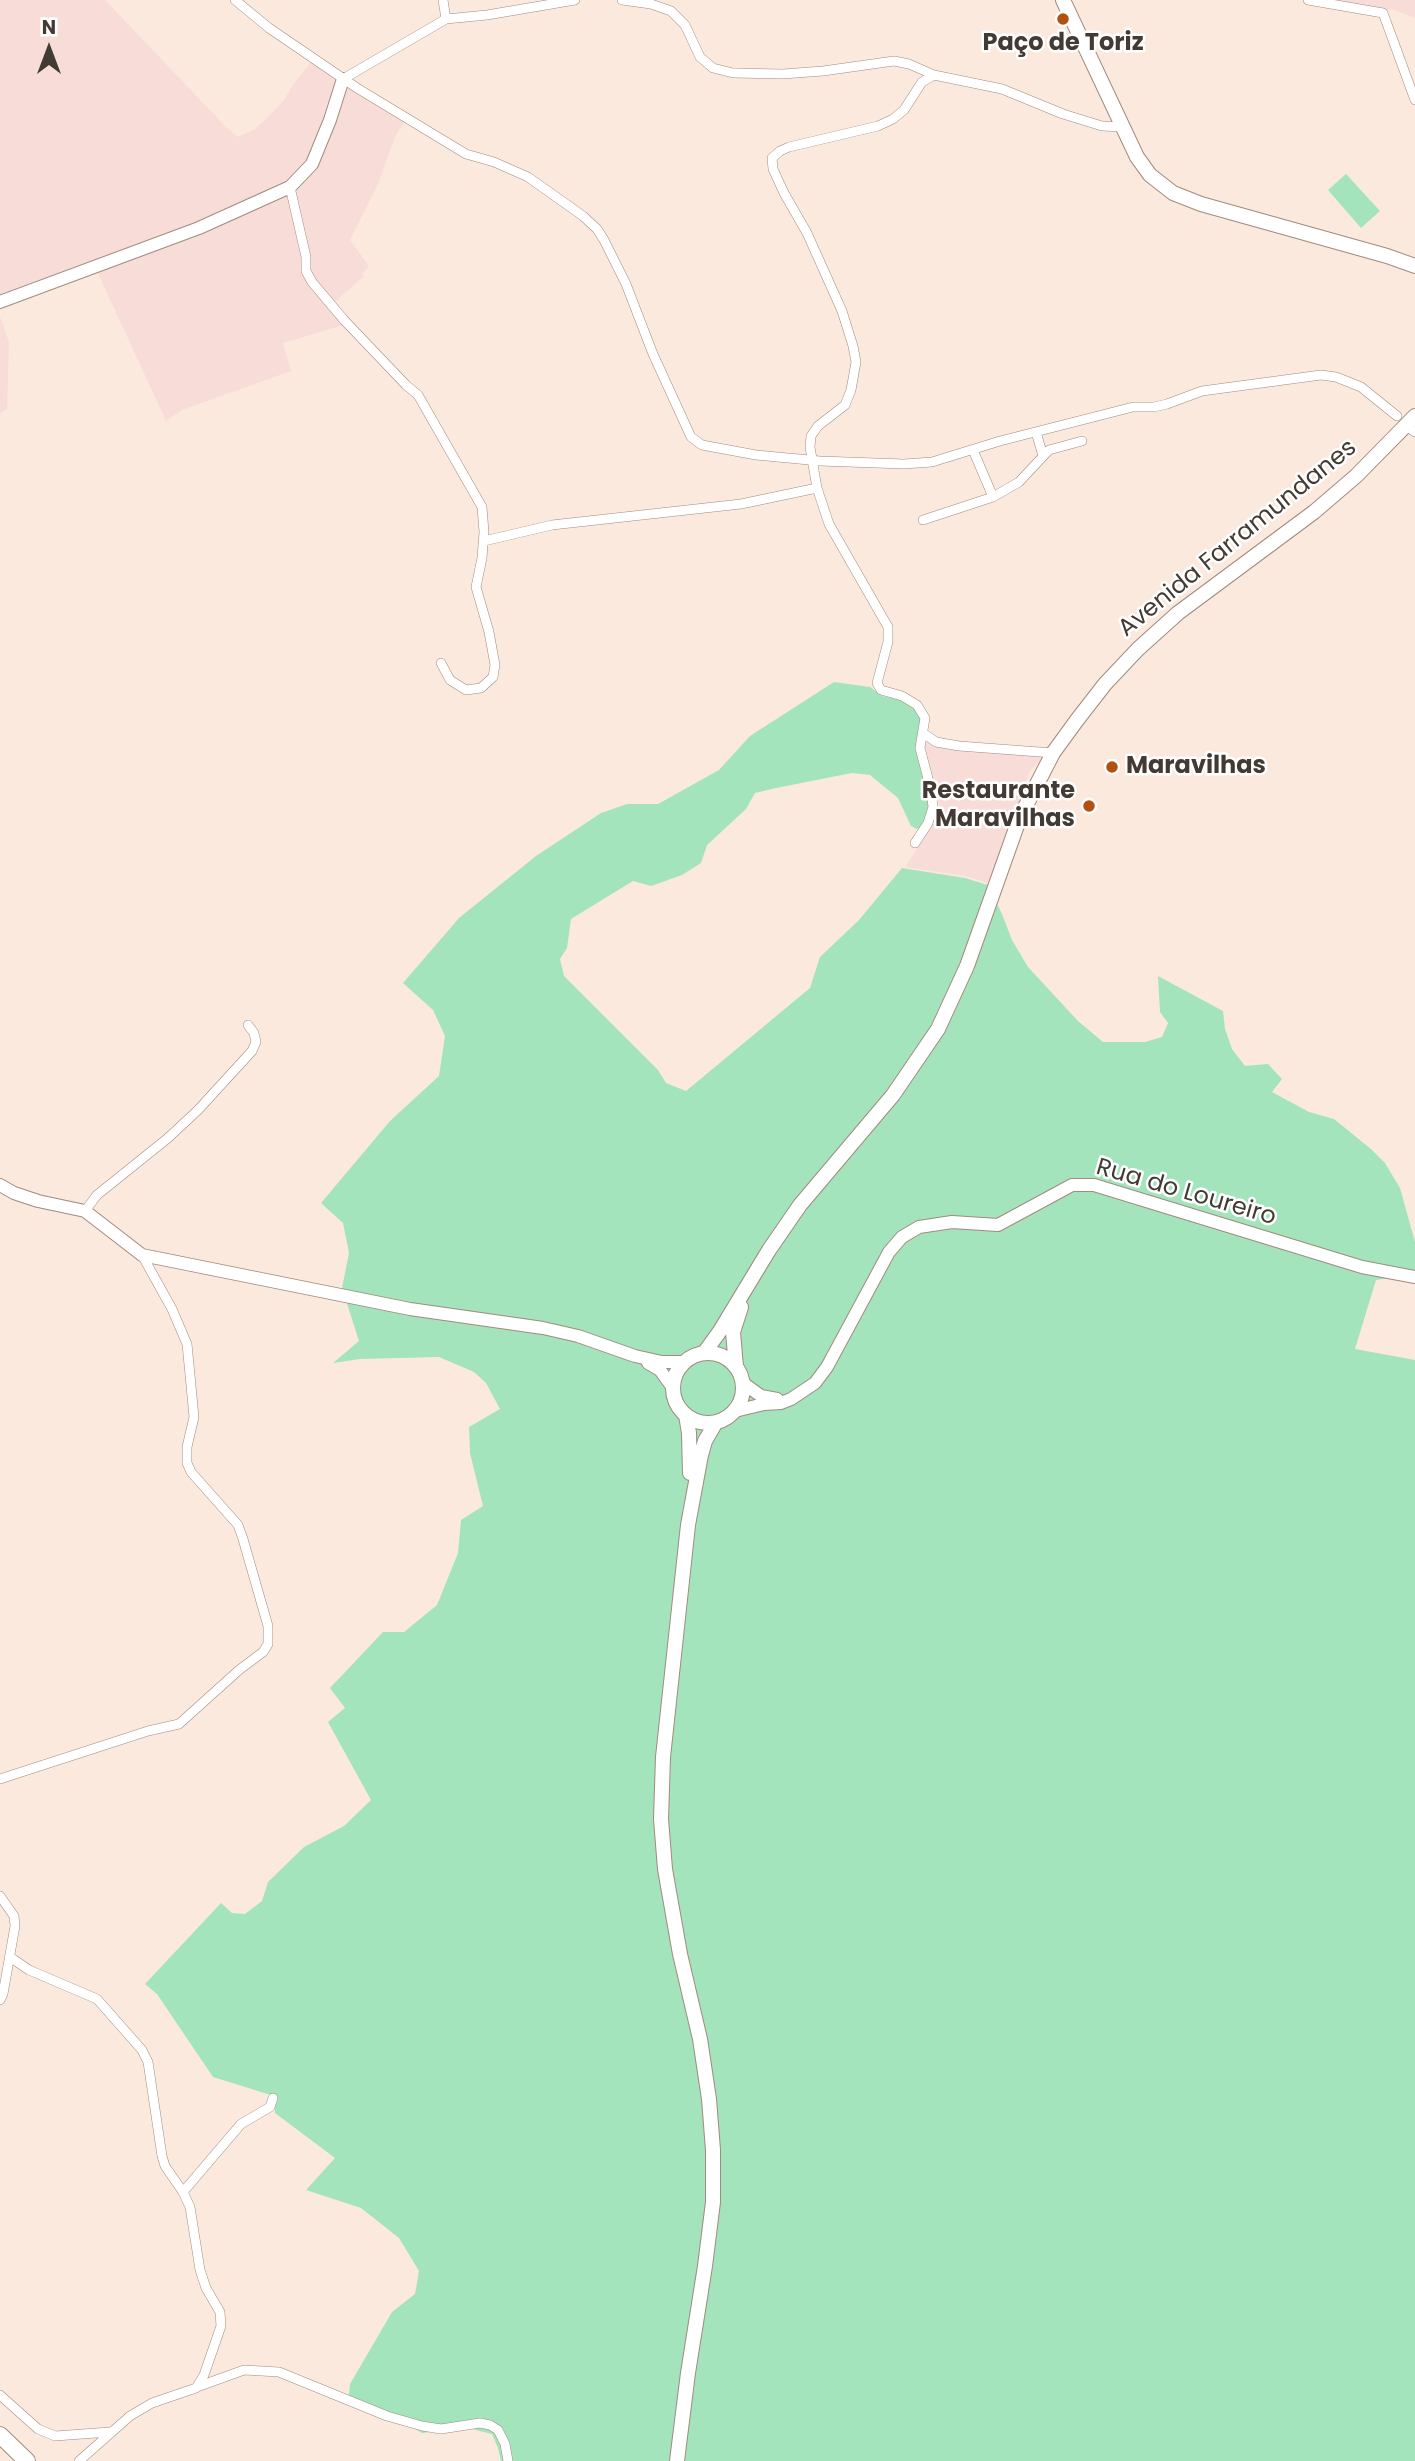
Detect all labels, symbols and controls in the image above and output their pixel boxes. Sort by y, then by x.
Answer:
marker: Paço de Toriz [1055,11,1071,27]
north arrow [14,14,84,84]
text: N [42,14,56,41]
place label: Paço de Toriz [982,30,1144,58]
street label: Avenida Farramundanes [1113,434,1363,644]
place label: Maravilhas [1126,753,1266,781]
marker: Maravilhas [1104,759,1120,775]
place label: Restaurante Maravilhas [922,778,1075,834]
marker: Restaurante Maravilhas [1081,798,1097,814]
street label: Rua do Loureiro [1093,1154,1279,1232]

